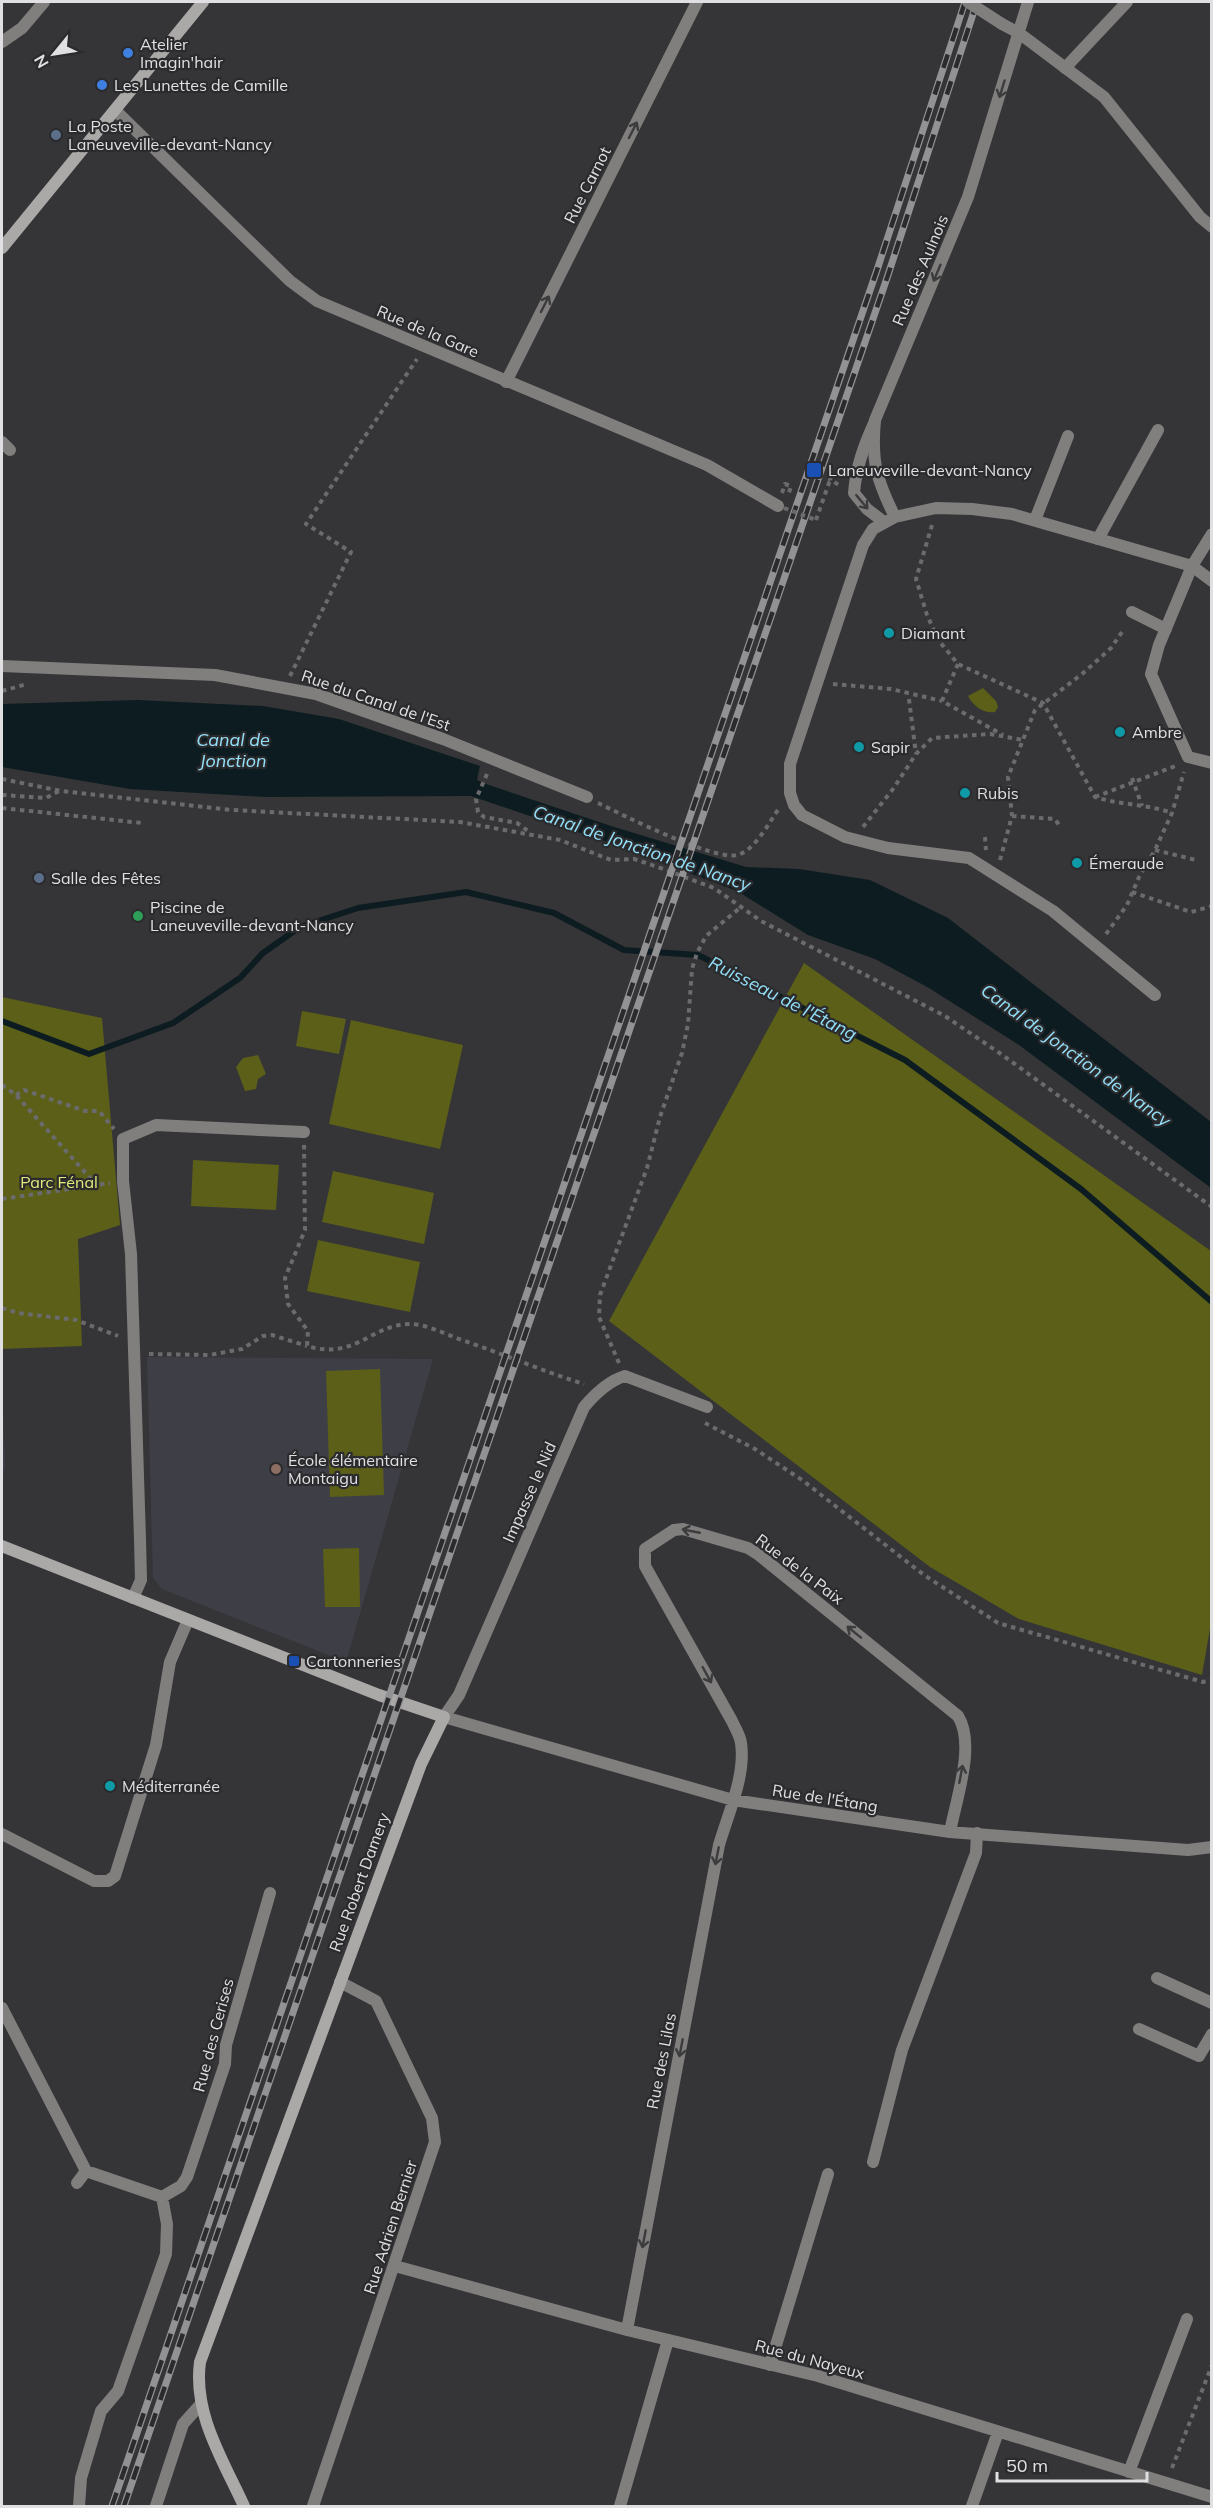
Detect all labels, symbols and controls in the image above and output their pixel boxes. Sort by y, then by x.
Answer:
north arrow [24,24,84,84]
place label: Atelier Imagin'hair [140,34,223,72]
marker: Atelier Imagin'hair [121,46,135,60]
text: N [29,51,53,72]
place label: Les Lunettes de Camille [114,75,288,95]
marker: Les Lunettes de Camille [95,78,109,92]
one-way arrow [996,79,1007,98]
place label: La Poste Laneuveville-devant-Nancy [68,116,272,154]
one-way arrow [627,121,639,139]
marker: La Poste Laneuveville-devant-Nancy [49,128,63,142]
street label: Rue Carnot [559,143,615,227]
street label: Rue des Aulnois [888,211,952,329]
one-way arrow [931,263,942,281]
one-way arrow [540,296,552,314]
street label: Rue de la Gare [374,301,482,361]
place label: Laneuveville-devant-Nancy [828,460,1032,480]
marker: Laneuveville-devant-Nancy [805,461,823,479]
one-way arrow [855,494,869,509]
place label: Diamant [901,623,965,643]
marker: Diamant [882,626,896,640]
street label: Rue du Canal de l'Est [299,665,453,735]
place label: Ambre [1132,722,1182,742]
marker: Ambre [1113,725,1127,739]
water label: Canal de Jonction [196,728,270,772]
place label: Sapir [871,737,910,757]
marker: Sapir [852,740,866,754]
place label: Rubis [977,783,1019,803]
marker: Rubis [958,786,972,800]
water label: Canal de Jonction de Nancy [530,800,755,897]
place label: Émeraude [1089,853,1164,873]
marker: Émeraude [1070,856,1084,870]
place label: Salle des Fêtes [51,868,161,888]
marker: Salle des Fêtes [32,871,46,885]
place label: Piscine de Laneuveville-devant-Nancy [150,897,354,935]
marker: Piscine de Laneuveville-devant-Nancy [131,909,145,923]
water label: Ruisseau de l'Étang [705,951,861,1045]
water label: Canal de Jonction de Nancy [977,978,1176,1132]
park label: Parc Fénal [20,1172,98,1192]
street label: Impasse le Nid [498,1439,560,1545]
place label: École élémentaire Montaigu [288,1450,418,1488]
marker: École élémentaire Montaigu [269,1462,283,1476]
one-way arrow [682,1525,701,1536]
street label: Rue de la Paix [752,1529,848,1609]
one-way arrow [846,1625,862,1638]
place label: Cartonneries [306,1651,401,1671]
marker: Cartonneries [287,1654,301,1668]
one-way arrow [701,1666,713,1683]
one-way arrow [956,1765,967,1784]
place label: Méditerranée [122,1776,220,1796]
marker: Méditerranée [103,1779,117,1793]
street label: Rue de l'Étang [771,1780,879,1816]
street label: Rue Robert Damery [325,1809,394,1954]
one-way arrow [711,1846,722,1865]
street label: Rue des Cerises [188,1976,238,2094]
street label: Rue des Lilas [642,2011,680,2111]
one-way arrow [675,2037,686,2057]
street label: Rue Adrien Bernier [359,2157,421,2296]
one-way arrow [638,2229,649,2248]
street label: Rue du Nayeux [753,2335,867,2383]
scale bar [997,2445,1147,2483]
text: 50 m [1006,2454,1048,2477]

